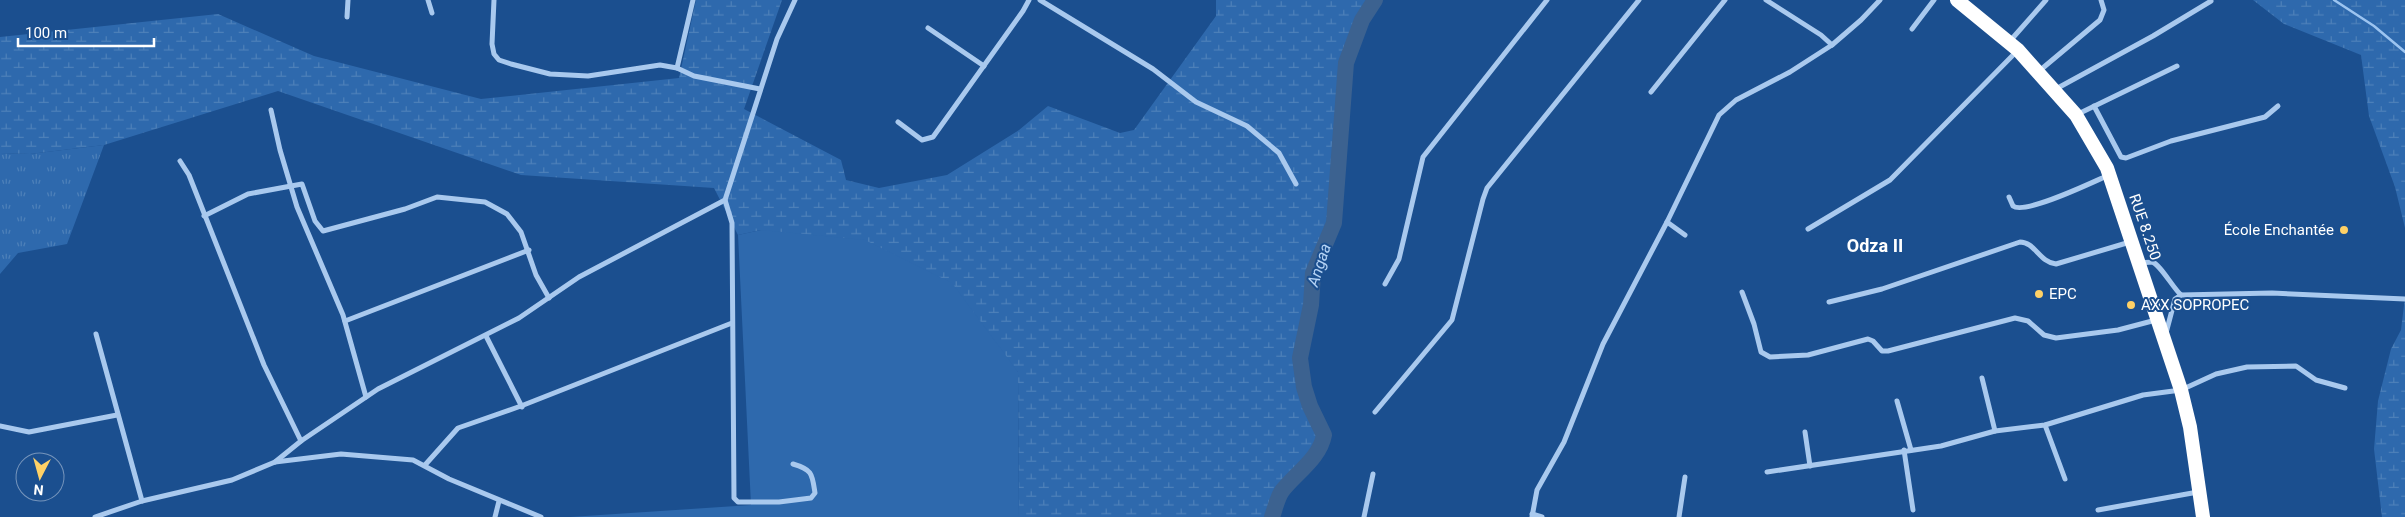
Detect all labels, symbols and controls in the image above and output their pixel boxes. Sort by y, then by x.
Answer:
scale bar [18,15,154,47]
text: 100 m [25,24,67,42]
street label: RUE 8.250 [2125,191,2165,263]
place label: École Enchantée [2224,221,2334,239]
marker: École Enchantée [2338,224,2350,236]
district label: Odza II [1847,235,1903,256]
water label: Angaa [1303,241,1335,290]
place label: EPC [2049,285,2077,303]
marker: EPC [2033,288,2045,300]
place label: AXX SOPROPEC [2141,296,2250,314]
marker: AXX SOPROPEC [2125,299,2137,311]
north arrow [15,452,65,502]
text: N [33,481,44,498]

